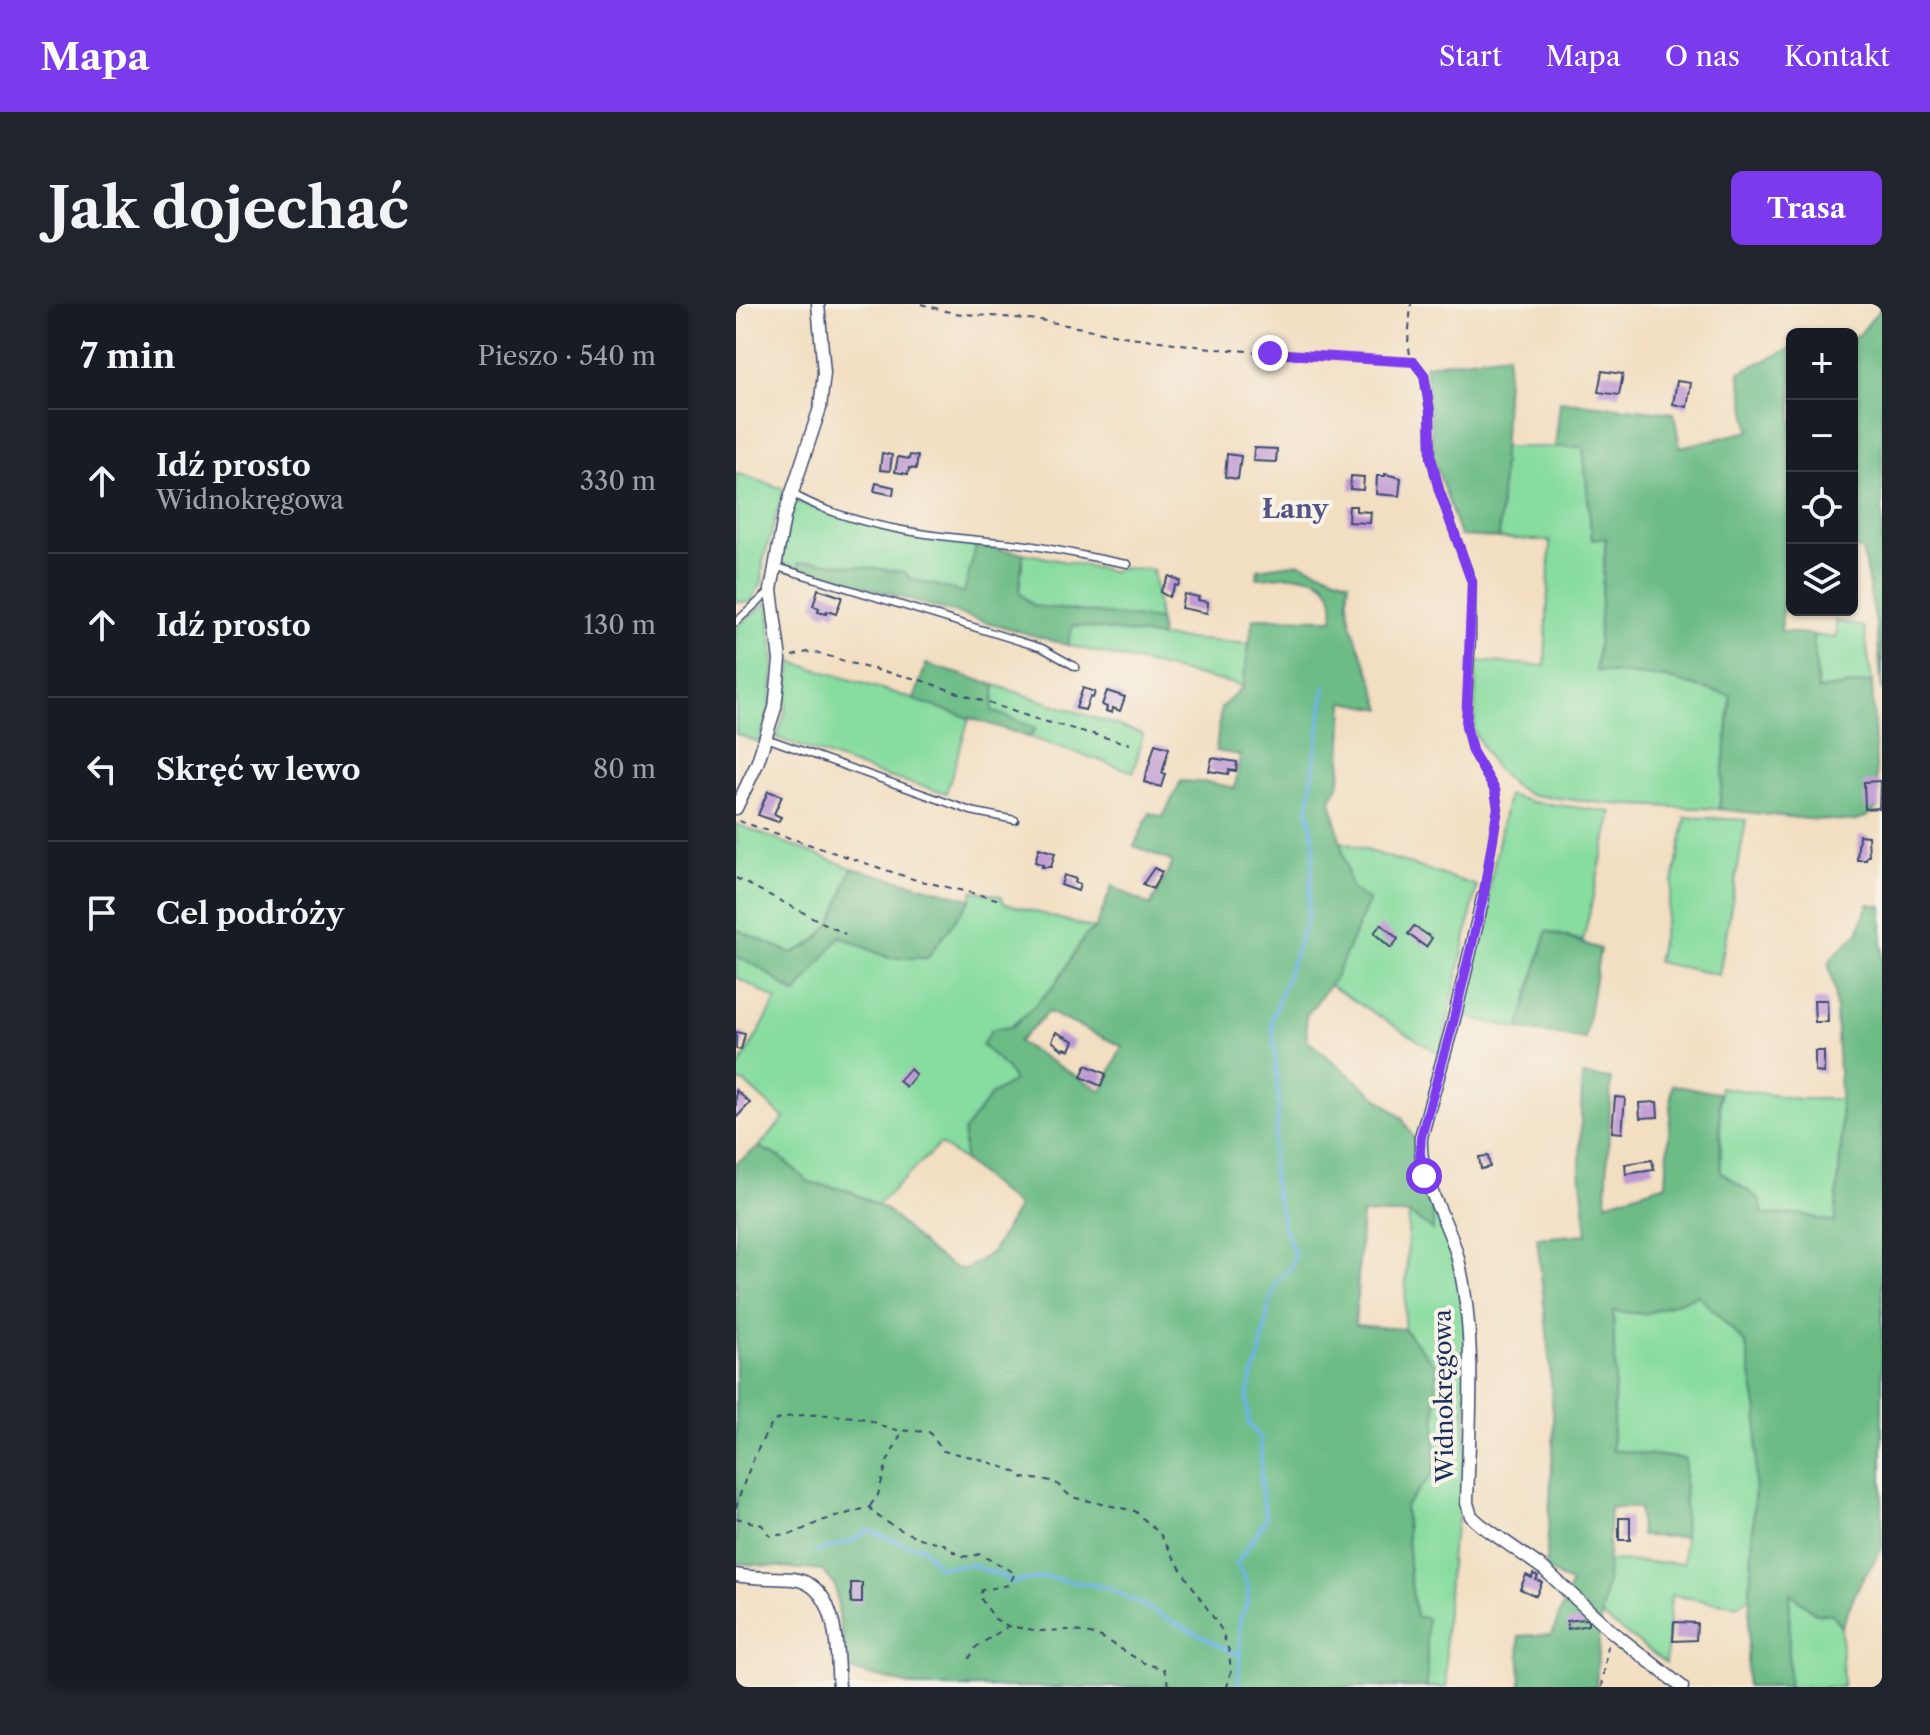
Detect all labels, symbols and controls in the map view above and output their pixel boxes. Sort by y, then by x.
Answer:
text: Mapa [40,33,150,80]
text: Start [1439,39,1502,73]
text: Mapa [1546,39,1621,73]
text: O nas [1665,39,1740,73]
text: Kontakt [1784,39,1890,73]
button: Trasa [1731,171,1882,245]
text: Jak dojechać [48,174,409,243]
map controls [1786,328,1858,616]
button: + [1786,328,1858,400]
text: 7 min [80,335,176,377]
route end [1252,335,1288,371]
text: Pieszo · 540 m [478,340,656,372]
button: − [1786,400,1858,472]
text: Idź prosto [156,447,311,484]
icon: ahead [80,459,124,503]
text: 330 m [580,465,656,497]
button: locate [1786,472,1858,544]
text: Widnokręgowa [156,484,344,516]
district label: Łany [1262,493,1329,525]
button: layers [1786,544,1858,616]
icon: ahead [80,603,124,647]
text: Idź prosto [156,607,311,644]
text: 130 m [583,609,656,641]
icon: left [80,747,124,791]
text: Skręć w lewo [156,751,361,788]
text: 80 m [593,753,656,785]
icon: arrive [80,891,124,935]
text: Cel podróży [156,895,344,932]
route start [1406,1158,1442,1194]
street label: Widnokręgowa [1427,1309,1460,1484]

